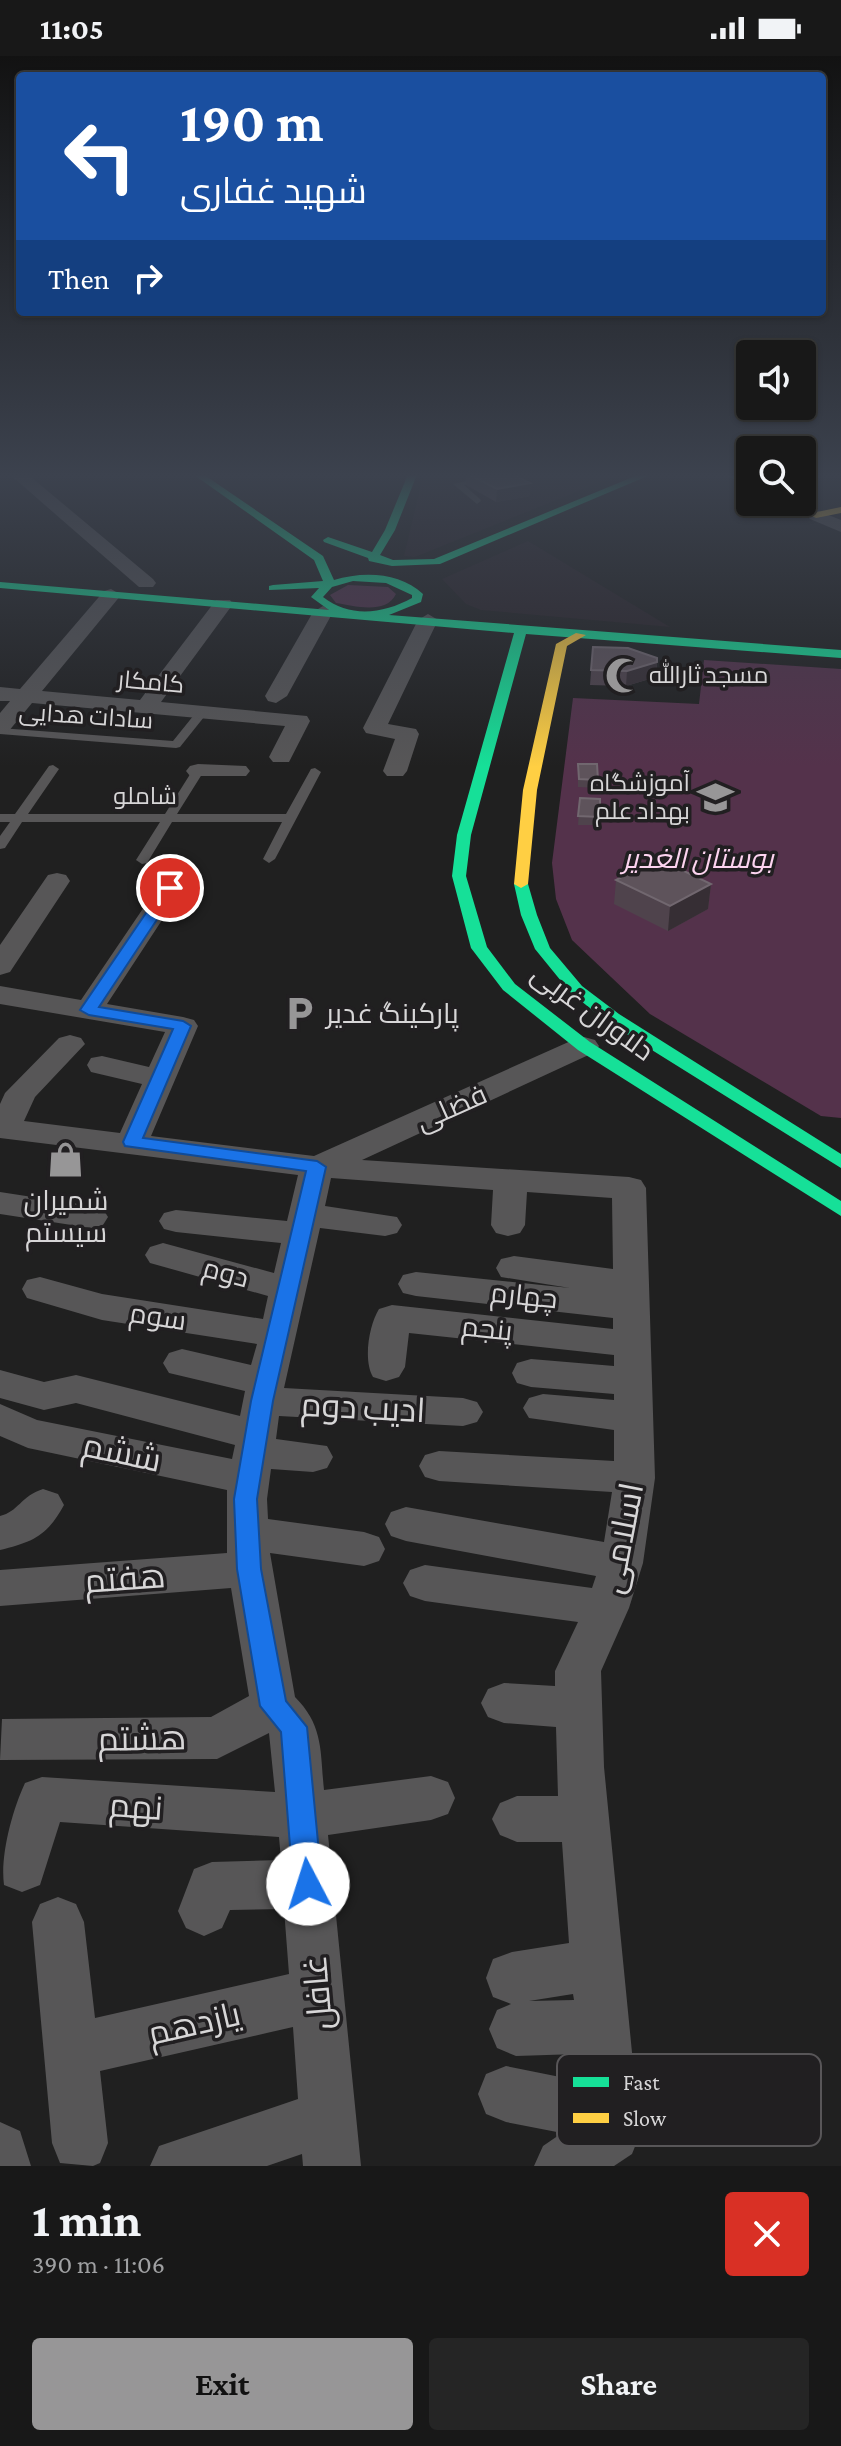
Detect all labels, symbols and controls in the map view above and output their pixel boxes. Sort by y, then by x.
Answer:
text: 11:05 [40,12,104,45]
text: 190 m [180,91,324,153]
icon: left [48,104,152,208]
text: شهید غفاری [180,171,367,211]
icon: right [126,256,170,300]
text: Then [48,262,110,295]
map controls [736,340,816,516]
button: sound [736,340,816,420]
button: search [736,436,816,516]
mosque icon: مسجد ثارالله [604,656,642,694]
place label: مسجد ثارالله [649,659,768,688]
street label: کامکار [115,665,185,698]
street label: سادات هدایی [18,697,154,735]
place label: آموزشگاه بهداد علم [590,769,691,827]
school or university icon: آموزشگاه بهداد علم [697,778,735,816]
street label: شاملو [113,782,177,809]
park label: بوستان الغدیر [619,843,775,875]
pin [136,854,204,922]
icon: arrive [148,866,192,910]
street label: دلاوران غربی [525,958,660,1068]
parking icon: پارکینگ غدیر [281,994,319,1032]
place label: پارکینگ غدیر [324,998,459,1032]
street label: فضلی [411,1078,492,1138]
shop icon: شمیران سیستم [47,1141,85,1179]
place label: شمیران سیستم [24,1185,108,1252]
street label: دوم [198,1252,252,1297]
street label: چهارم [488,1277,559,1318]
street label: سوم [127,1297,188,1340]
street label: پنجم [460,1310,514,1351]
street label: ادیب دوم [299,1386,426,1434]
street label: ششم [78,1426,165,1484]
street label: اسلامی [593,1480,652,1597]
street label: هفتم [83,1557,167,1605]
street label: هشتم [97,1719,187,1763]
street label: نهم [107,1786,164,1832]
position arrow [266,1842,350,1926]
street label: غافل [296,1954,341,2032]
street label: یازدهم [144,1995,245,2057]
legend [557,2054,821,2146]
text: Fast [623,2070,660,2095]
text: Slow [623,2106,667,2131]
button: close [725,2192,809,2276]
text: 1 min [32,2193,141,2246]
text: 390 m · 11:06 [32,2250,165,2279]
button: Exit [32,2338,413,2430]
button: Share [429,2338,809,2430]

